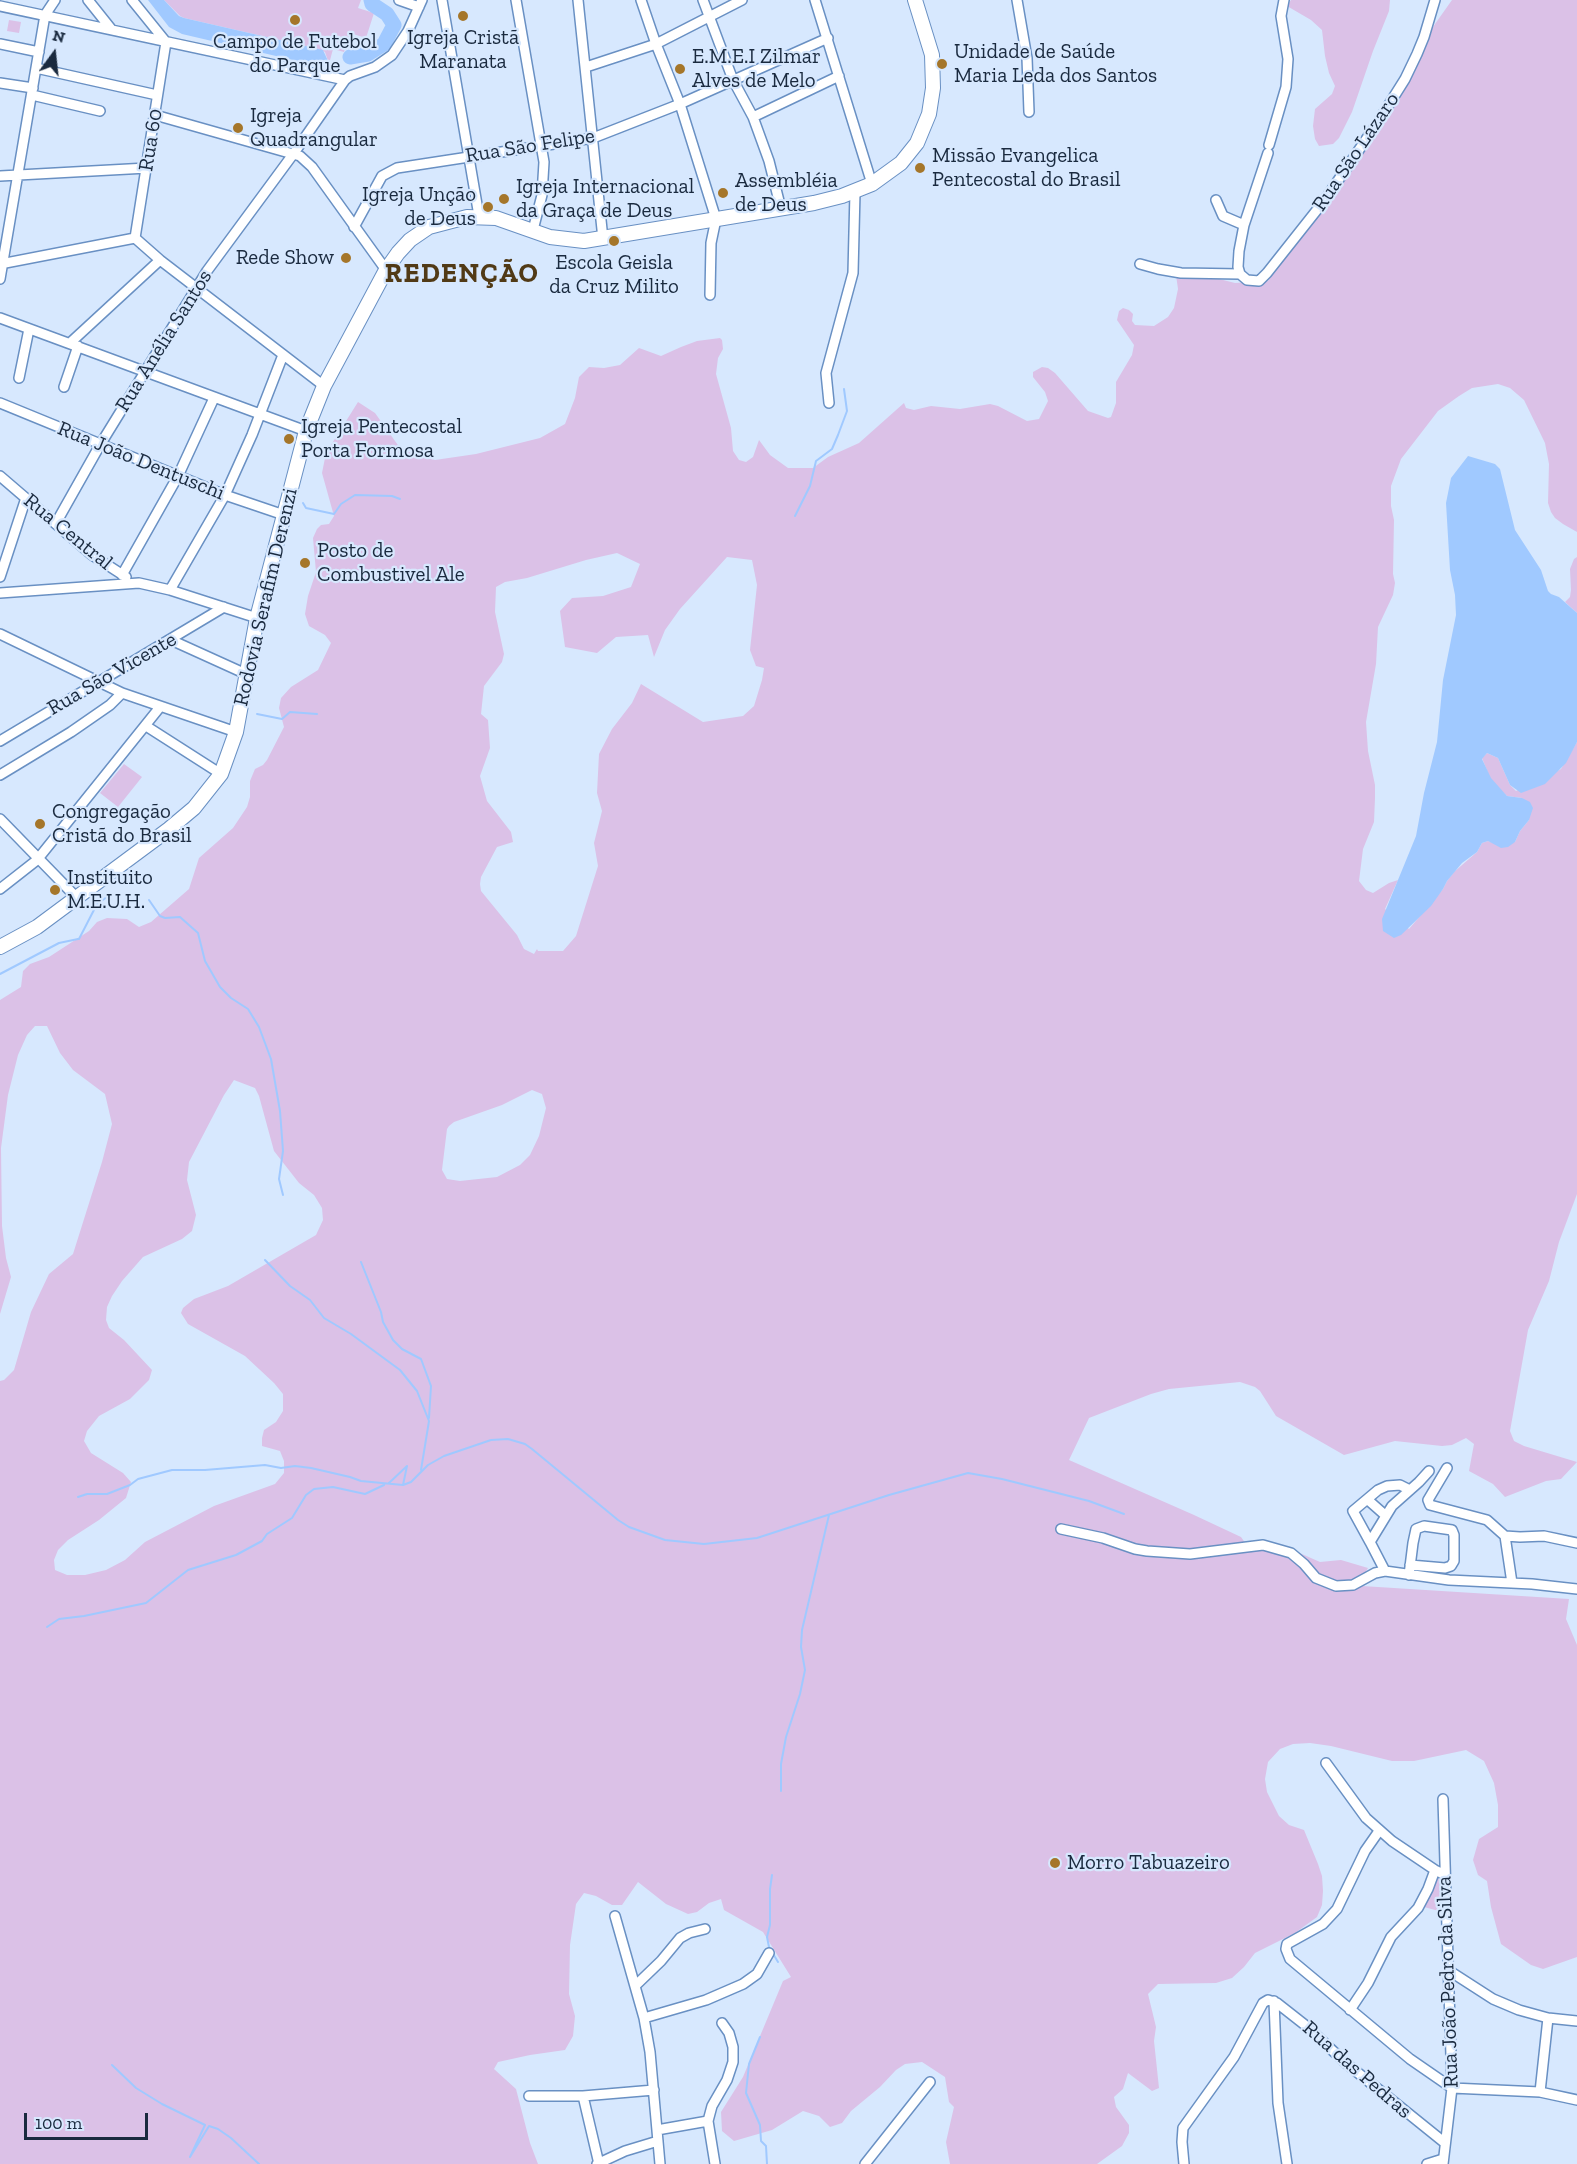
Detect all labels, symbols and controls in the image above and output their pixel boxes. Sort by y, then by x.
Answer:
marker: Igreja Cristã Maranata [456,9,470,23]
marker: Campo de Futebol do Parque [288,13,302,27]
north arrow [24,24,84,84]
text: N [50,25,67,47]
place label: Igreja Cristã Maranata [407,25,519,75]
place label: Campo de Futebol do Parque [213,29,377,79]
place label: Unidade de Saúde Maria Leda dos Santos [954,39,1157,89]
place label: E.M.E.I Zilmar Alves de Melo [692,44,821,94]
marker: Unidade de Saúde Maria Leda dos Santos [935,57,949,71]
marker: E.M.E.I Zilmar Alves de Melo [673,62,687,76]
street label: Rua São Lázaro [1307,88,1405,216]
place label: Igreja Quadrangular [250,103,378,153]
street label: Rua 60 [134,107,168,173]
marker: Igreja Quadrangular [231,121,245,135]
street label: Rua São Felipe [464,123,596,169]
place label: Missão Evangelica Pentecostal do Brasil [932,143,1120,193]
marker: Missão Evangelica Pentecostal do Brasil [913,161,927,175]
place label: Assembléia de Deus [735,168,838,218]
place label: Igreja Internacional da Graça de Deus [516,174,694,224]
place label: Igreja Unção de Deus [362,182,476,232]
marker: Assembléia de Deus [716,186,730,200]
marker: Igreja Internacional da Graça de Deus [497,192,511,206]
marker: Igreja Unção de Deus [481,200,495,214]
marker: Escola Geisla da Cruz Milito [607,234,621,248]
place label: Rede Show [236,245,334,271]
place label: Escola Geisla da Cruz Milito [549,250,679,300]
marker: Rede Show [339,251,353,265]
district label: REDENÇÃO [385,258,539,290]
street label: Rua Anélia Santos [110,265,218,417]
place label: Igreja Pentecostal Porta Formosa [301,414,462,464]
street label: Rua João Dentuschi [54,416,228,506]
marker: Igreja Pentecostal Porta Formosa [282,432,296,446]
street label: Rodovia Serafim Derenzi [229,486,303,708]
street label: Rua Central [18,488,118,576]
place label: Posto de Combustivel Ale [317,538,465,588]
marker: Posto de Combustivel Ale [298,556,312,570]
street label: Rua São Vicente [43,627,181,721]
place label: Congregação Cristã do Brasil [52,799,192,849]
marker: Congregação Cristã do Brasil [33,817,47,831]
place label: Instituito M.E.U.H. [67,865,153,915]
marker: Instituito M.E.U.H. [48,883,62,897]
place label: Morro Tabuazeiro [1067,1850,1230,1876]
marker: Morro Tabuazeiro [1048,1856,1062,1870]
street label: Rua João Pedro da Silva [1432,1876,1464,2088]
street label: Rua das Pedras [1297,2016,1417,2124]
scale bar [27,2101,152,2139]
text: 100 m [35,2112,82,2134]

